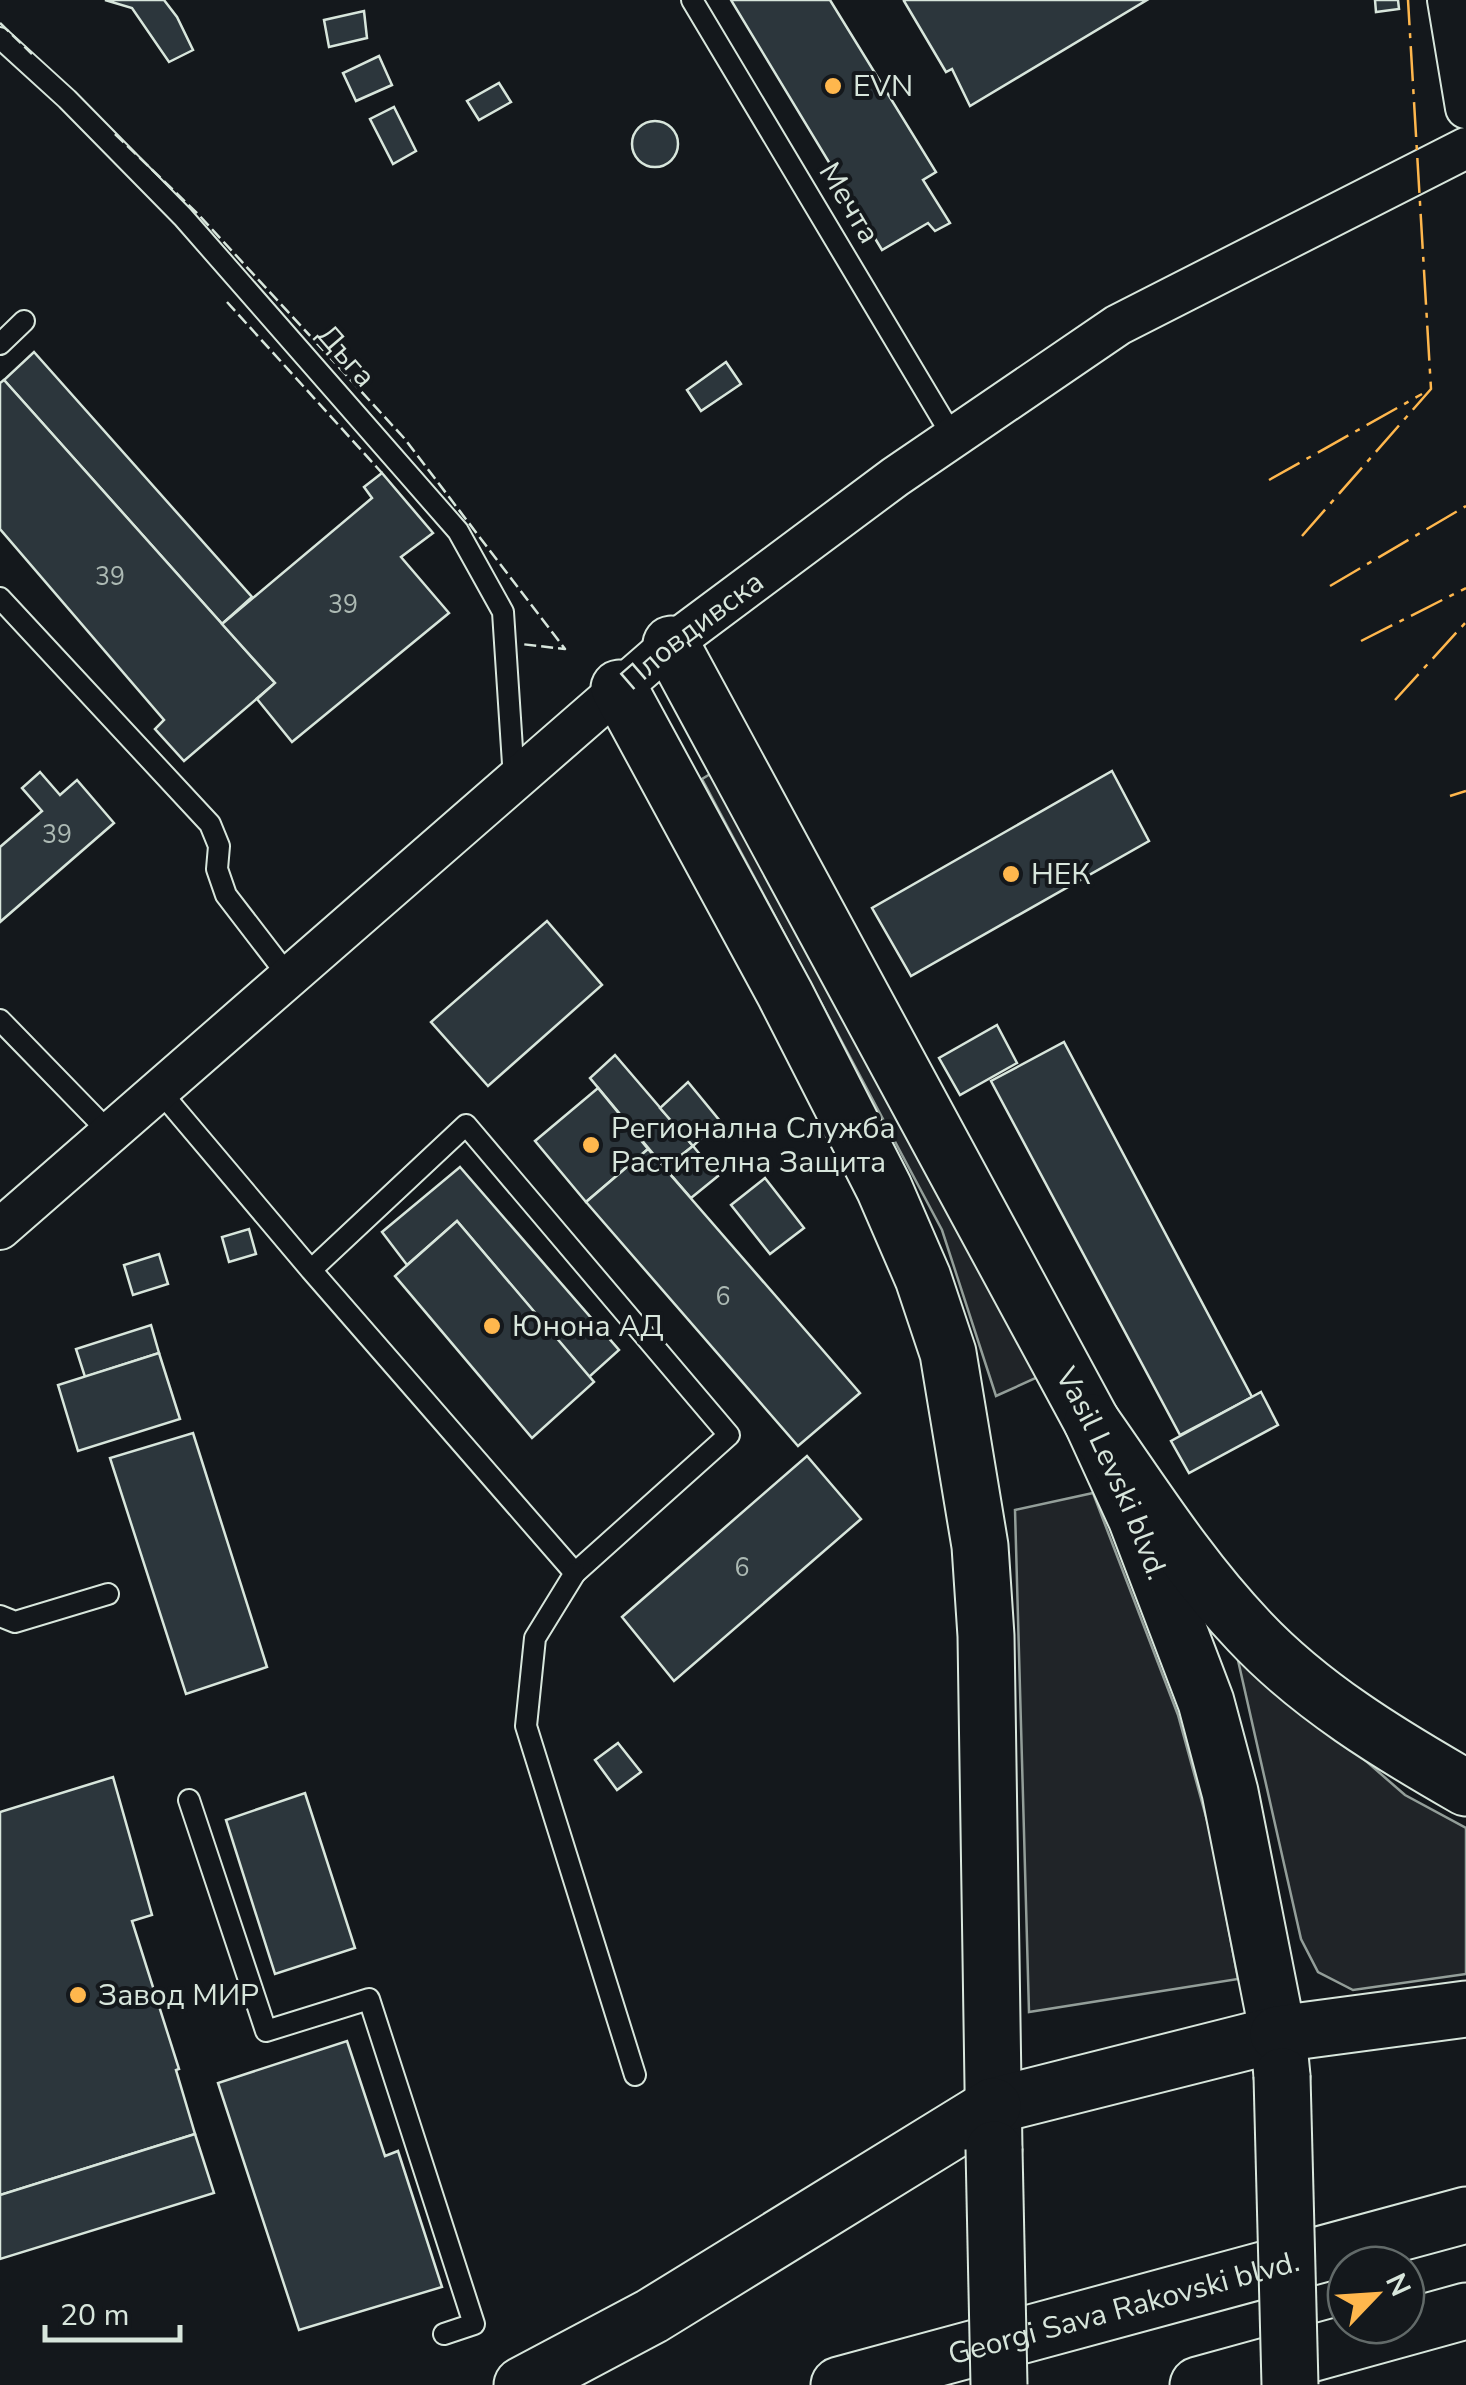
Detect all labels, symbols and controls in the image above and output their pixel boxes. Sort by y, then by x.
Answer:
place label: EVN [853,66,913,107]
marker: EVN [822,75,844,97]
street label: Мечта [809,155,889,251]
street label: Дъга [307,316,385,396]
house number: 39 [95,560,125,594]
street label: Пловдивска [612,561,772,700]
house number: 39 [328,588,358,622]
house number: 39 [42,818,72,852]
place label: НЕК [1031,854,1091,895]
marker: НЕК [1000,863,1022,885]
place label: Регионална Служба Растителна Защита [611,1108,896,1183]
marker: Регионална Служба Растителна Защита [580,1134,602,1156]
house number: 6 [715,1280,731,1314]
place label: Юнона АД [512,1306,664,1347]
marker: Юнона АД [481,1315,503,1337]
street label: Vasil Levski blvd. [1045,1359,1178,1586]
house number: 6 [734,1551,750,1585]
place label: Завод МИР [98,1975,259,2016]
marker: Завод МИР [67,1984,89,2006]
street label: Georgi Sava Rakovski blvd. [944,2241,1304,2375]
north arrow [1326,2245,1426,2345]
text: N [1376,2267,1419,2302]
scale bar [45,2280,180,2342]
text: 20 m [60,2295,129,2336]

